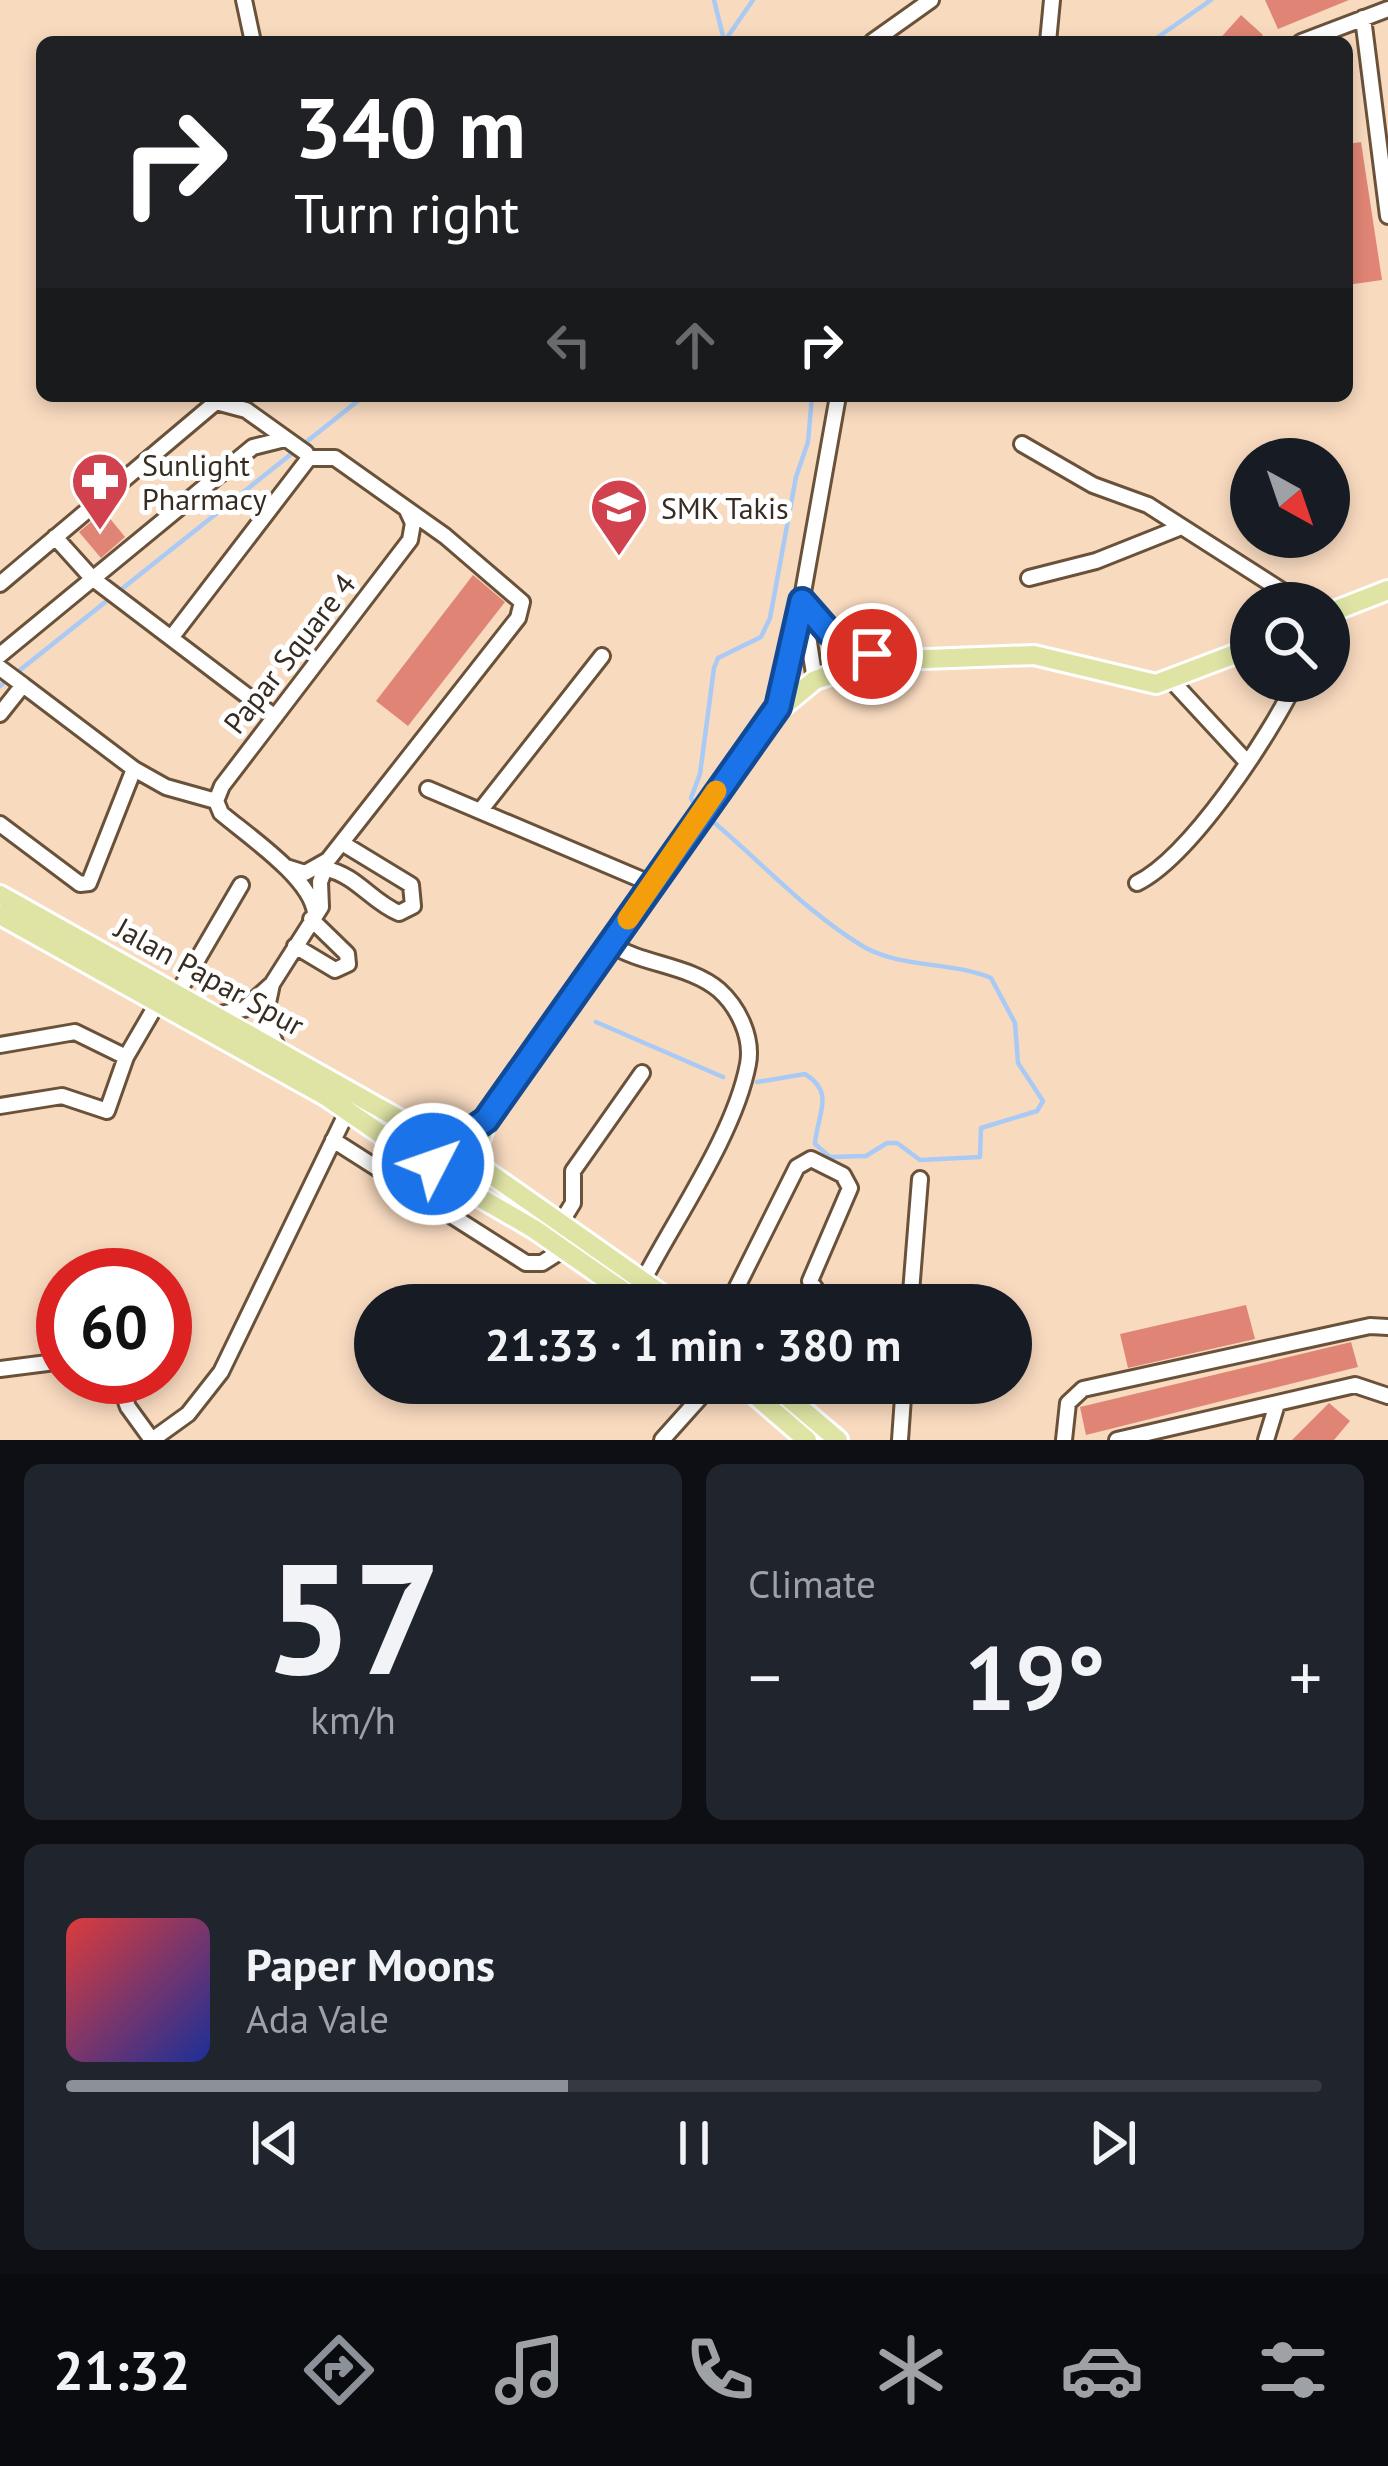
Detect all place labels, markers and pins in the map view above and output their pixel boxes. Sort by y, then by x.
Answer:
place label: Sunlight Pharmacy [142,445,267,518]
pharmacy icon: Sunlight Pharmacy [69,450,131,532]
school or university icon: SMK Takis [588,476,650,558]
place label: SMK Takis [661,488,789,527]
pin [821,603,923,705]

